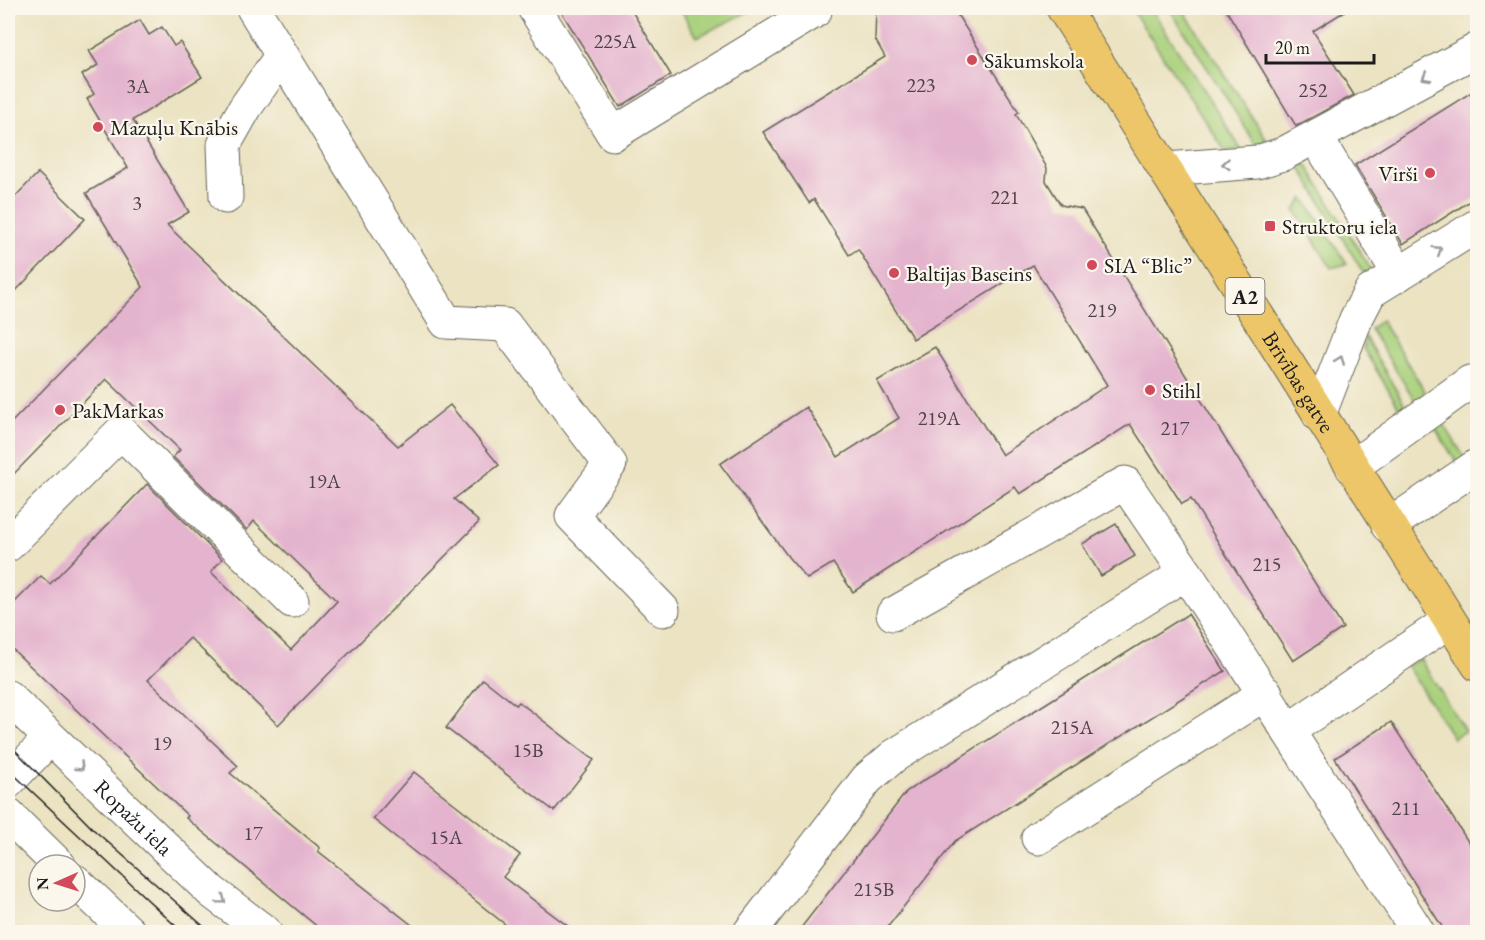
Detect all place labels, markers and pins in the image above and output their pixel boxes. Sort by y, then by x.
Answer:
place label: Sākumskola [984,46,1084,75]
marker: Sākumskola [965,53,979,67]
place label: Mazuļu Knābis [110,113,238,142]
marker: Mazuļu Knābis [91,120,105,134]
place label: Virši [1378,159,1418,188]
marker: Virši [1423,166,1437,180]
place label: Struktoru iela [1282,212,1398,241]
marker: Struktoru iela [1263,219,1277,233]
place label: SIA “Blic” [1104,251,1192,280]
marker: SIA “Blic” [1085,258,1099,272]
place label: Baltijas Baseins [906,259,1032,288]
marker: Baltijas Baseins [887,266,901,280]
place label: Stihl [1162,376,1201,405]
marker: Stihl [1143,383,1157,397]
place label: PakMarkas [72,396,164,425]
marker: PakMarkas [53,403,67,417]

